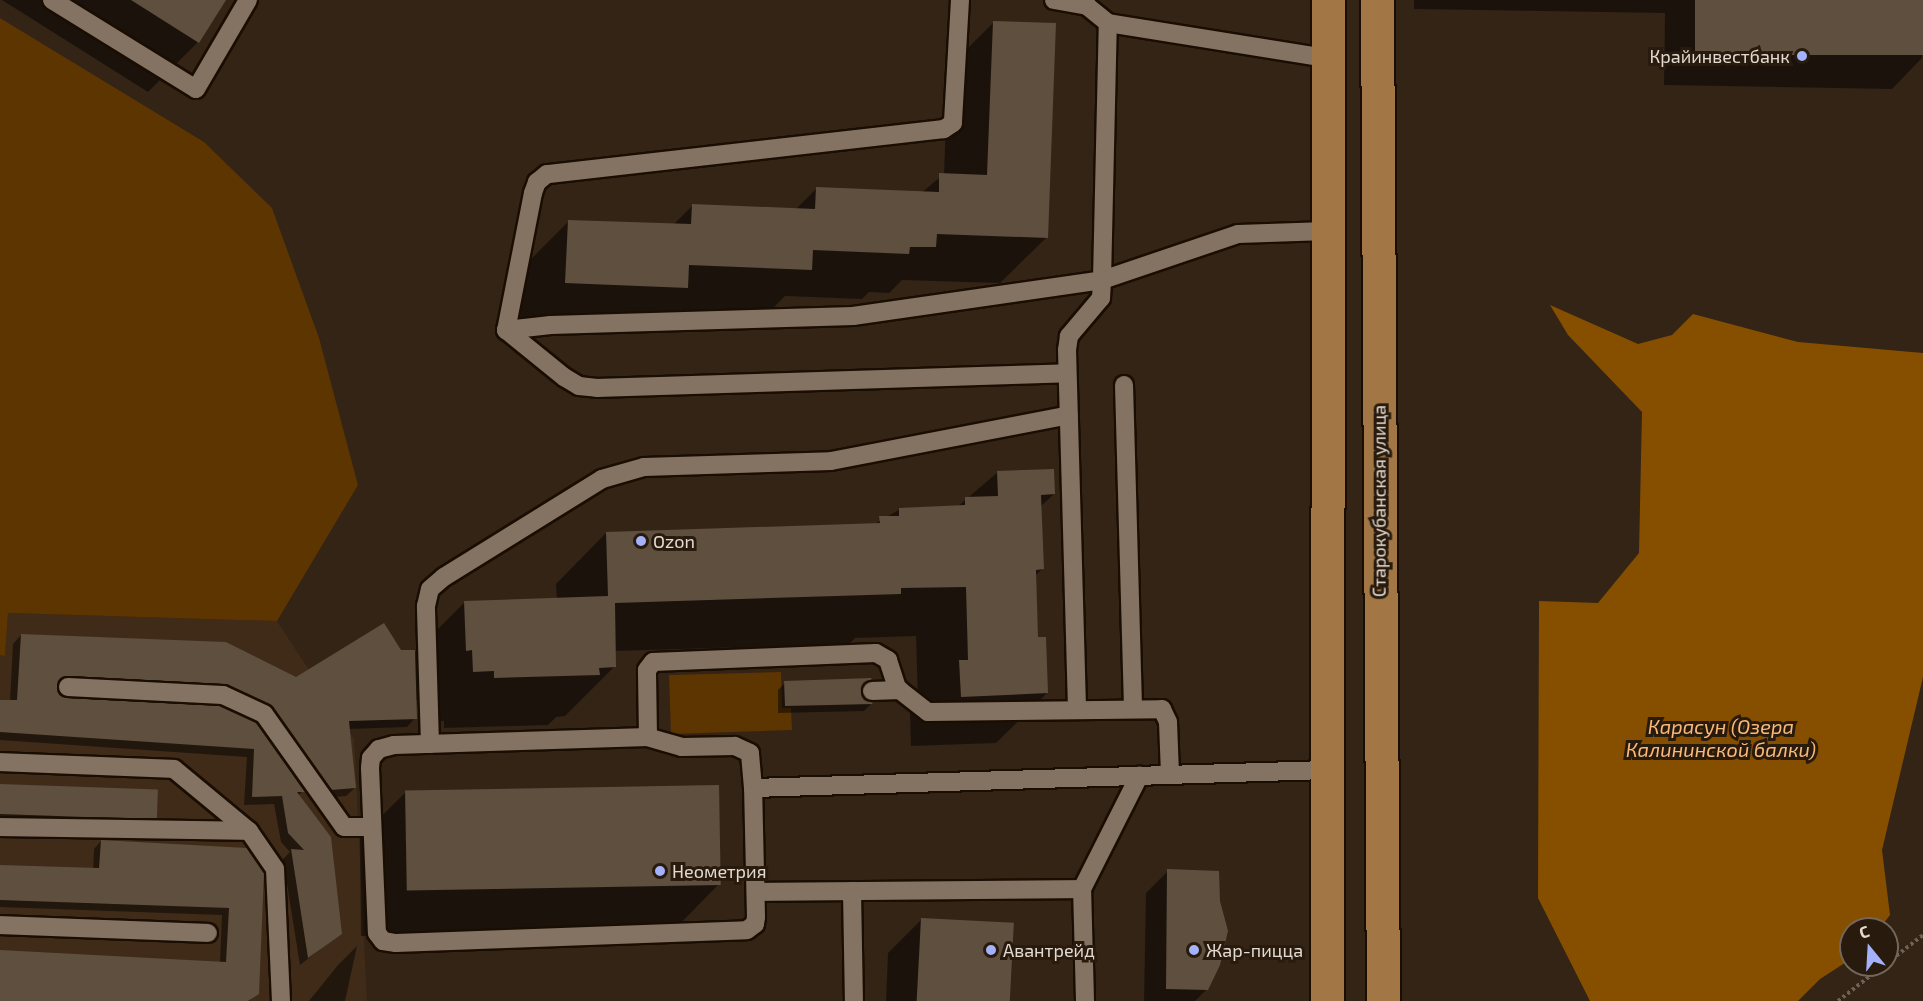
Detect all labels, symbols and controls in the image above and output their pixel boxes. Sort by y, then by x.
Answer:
place label: Крайинвестбанк [1649,45,1790,67]
marker: Крайинвестбанк [1795,49,1809,63]
street label: Старокубанская улица [1368,405,1390,597]
place label: Ozon [653,530,695,552]
marker: Ozon [634,534,648,548]
water label: Карасун (Озера Калининской балки) [1626,715,1816,762]
place label: Неометрия [672,860,766,882]
marker: Неометрия [653,864,667,878]
north arrow [1839,917,1899,977]
text: С [1856,921,1871,942]
place label: Авантрейд [1003,939,1095,961]
place label: Жар-пицца [1206,939,1303,961]
marker: Авантрейд [984,943,998,957]
marker: Жар-пицца [1187,943,1201,957]

